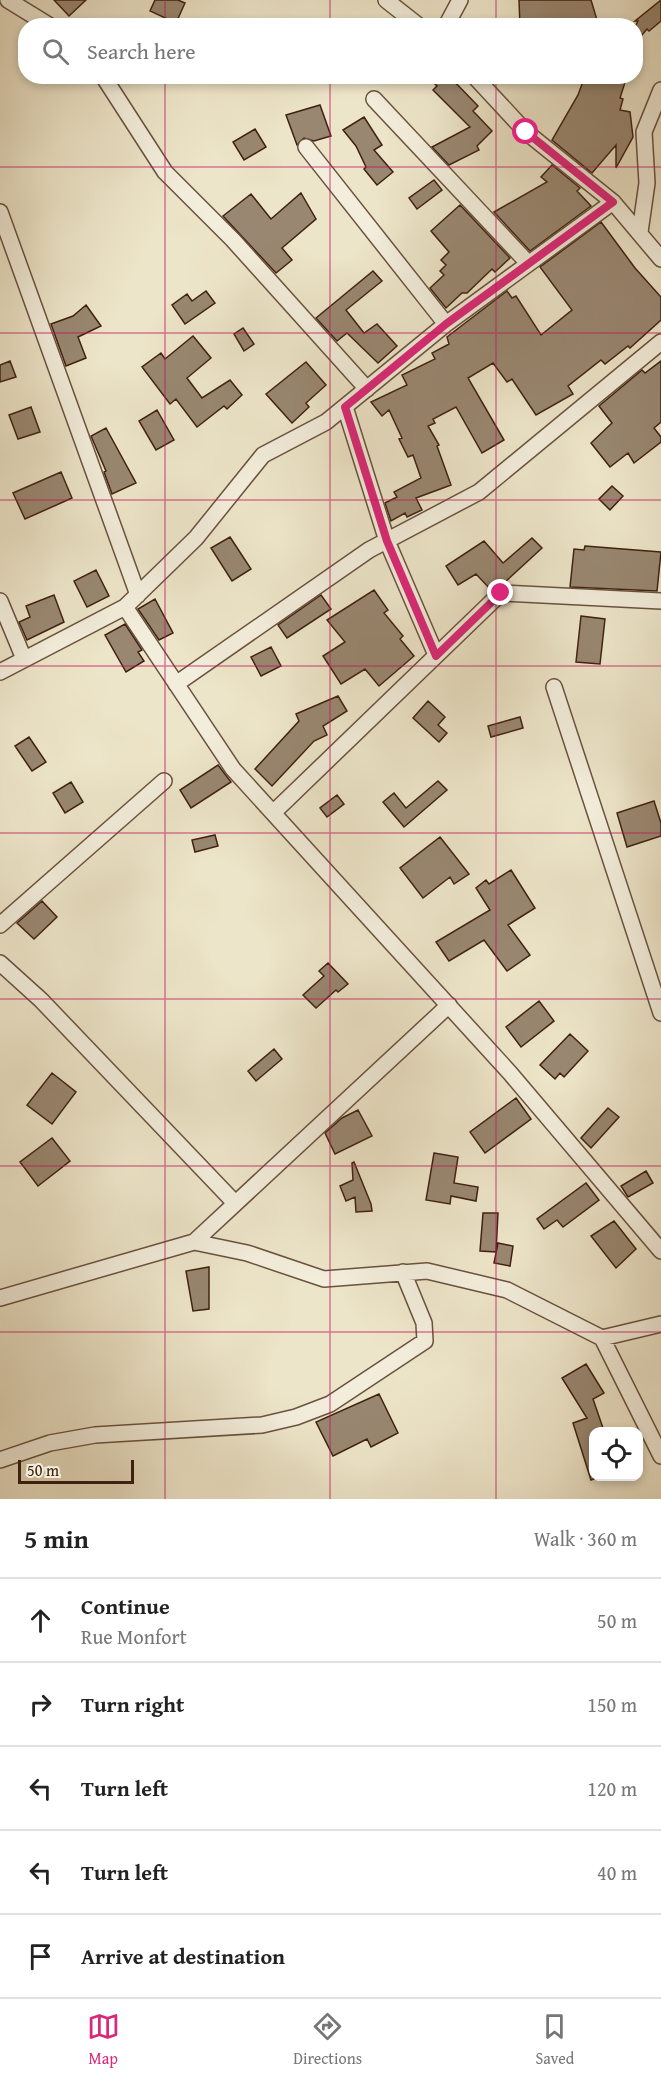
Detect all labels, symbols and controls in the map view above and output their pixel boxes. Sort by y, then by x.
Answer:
search box [18,18,643,84]
icon: search [39,35,72,68]
text: Search here [87,35,196,67]
route start [512,118,538,144]
route end [487,579,513,605]
map controls [589,1427,643,1481]
button: locate [589,1427,643,1481]
scale bar [18,1457,134,1484]
text: 50 m [27,1458,59,1482]
text: 5 min [24,1519,89,1558]
text: Walk · 360 m [534,1524,637,1553]
text: Continue [81,1590,170,1622]
icon: ahead [24,1604,57,1637]
text: 50 m [597,1606,637,1635]
text: Rue Monfort [81,1622,187,1651]
icon: right [24,1688,57,1721]
text: Turn right [81,1688,184,1720]
text: 150 m [587,1690,637,1719]
icon: left [24,1772,57,1805]
text: Turn left [81,1772,168,1804]
text: 120 m [587,1774,637,1803]
icon: left [24,1856,57,1889]
text: Turn left [81,1856,168,1888]
text: 40 m [597,1858,637,1887]
icon: arrive [24,1940,57,1973]
text: Arrive at destination [81,1940,285,1972]
tab: Map [87,2010,120,2070]
tab: Directions [293,2010,362,2070]
tab: Saved [535,2010,574,2070]

